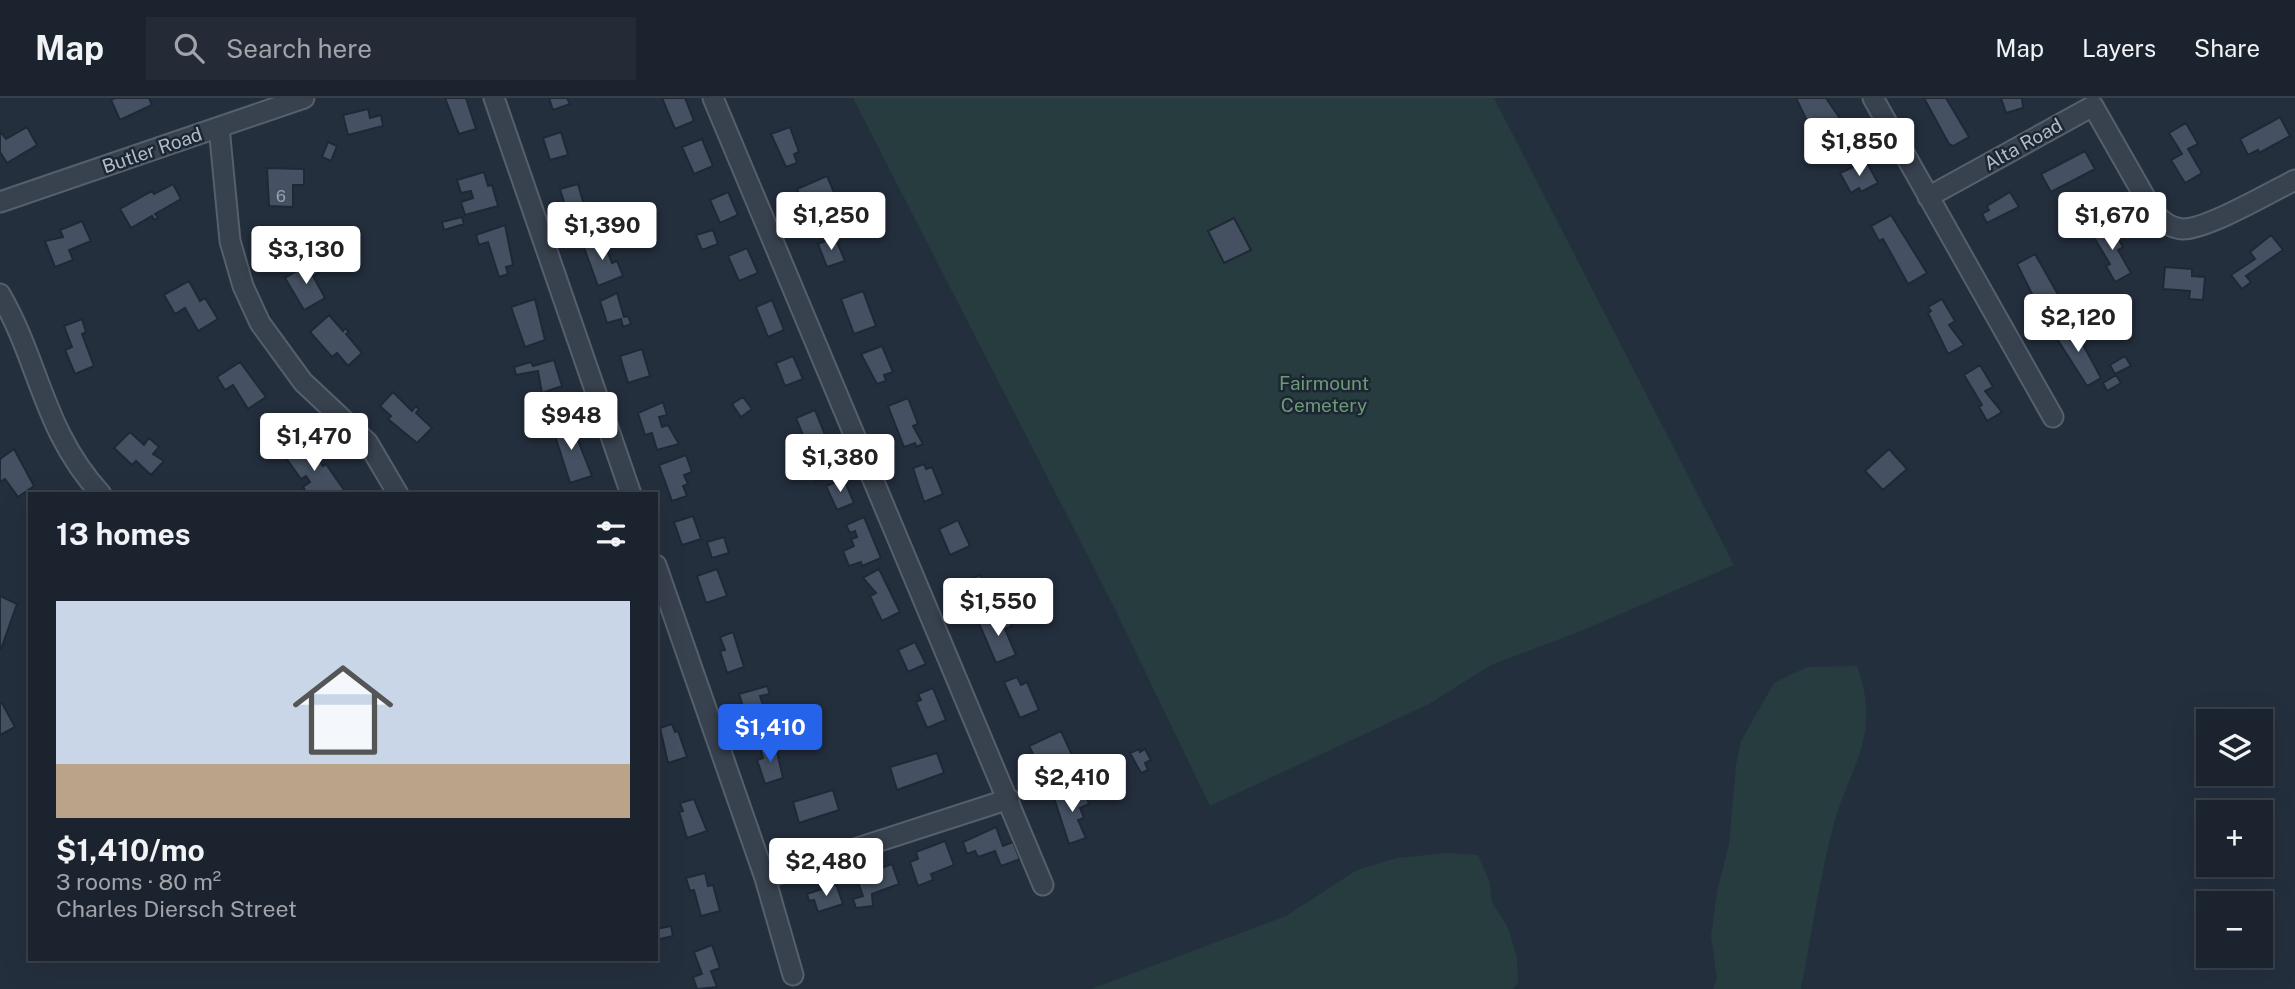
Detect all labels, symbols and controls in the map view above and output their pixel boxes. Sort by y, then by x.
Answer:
search box [146,17,636,80]
text: Map [35,29,104,67]
icon: search [170,29,208,67]
text: Search here [226,33,372,64]
text: Map [1995,34,2044,62]
text: Layers [2082,34,2156,62]
text: Share [2194,34,2260,62]
street label: Alta Road [1980,114,2066,174]
pin: $1,850 [1802,118,1916,178]
street label: Butler Road [99,123,205,177]
text: $1,850 [1820,127,1898,154]
house number: 6 [276,187,286,206]
pin: $1,250 [774,192,888,252]
pin: $1,670 [2055,192,2169,252]
text: $1,250 [792,201,870,228]
text: $1,670 [2074,201,2150,228]
pin: $1,390 [545,202,659,262]
text: $1,390 [564,211,641,238]
pin: $3,130 [249,226,363,286]
text: $3,130 [267,235,345,262]
pin: $2,120 [2021,294,2135,354]
text: $2,120 [2040,303,2116,330]
park label: Fairmount Cemetery [1279,372,1369,416]
pin: $948 [530,392,612,452]
text: $948 [540,401,602,428]
pin: $1,470 [257,414,371,473]
text: $1,470 [276,422,352,449]
pin: $1,380 [783,434,897,494]
text: $1,380 [801,443,879,470]
icon: filters [592,515,630,553]
text: 13 homes [56,516,191,552]
pin: $1,550 [941,578,1055,638]
text: $1,550 [959,587,1037,614]
icon: home [280,647,406,773]
pin: $1,410 [713,704,827,764]
map controls [2196,709,2273,968]
button: layers [2196,709,2273,786]
text: $1,410 [734,713,806,740]
pin: $2,410 [1015,754,1129,814]
text: $2,410 [1034,763,1110,790]
button: + [2196,800,2273,877]
text: $1,410/mo [56,832,205,868]
pin: $2,480 [769,838,883,898]
text: $2,480 [785,847,867,874]
text: 3 rooms · 80 m² [56,868,221,895]
button: − [2196,891,2273,968]
text: Charles Diersch Street [56,895,297,922]

